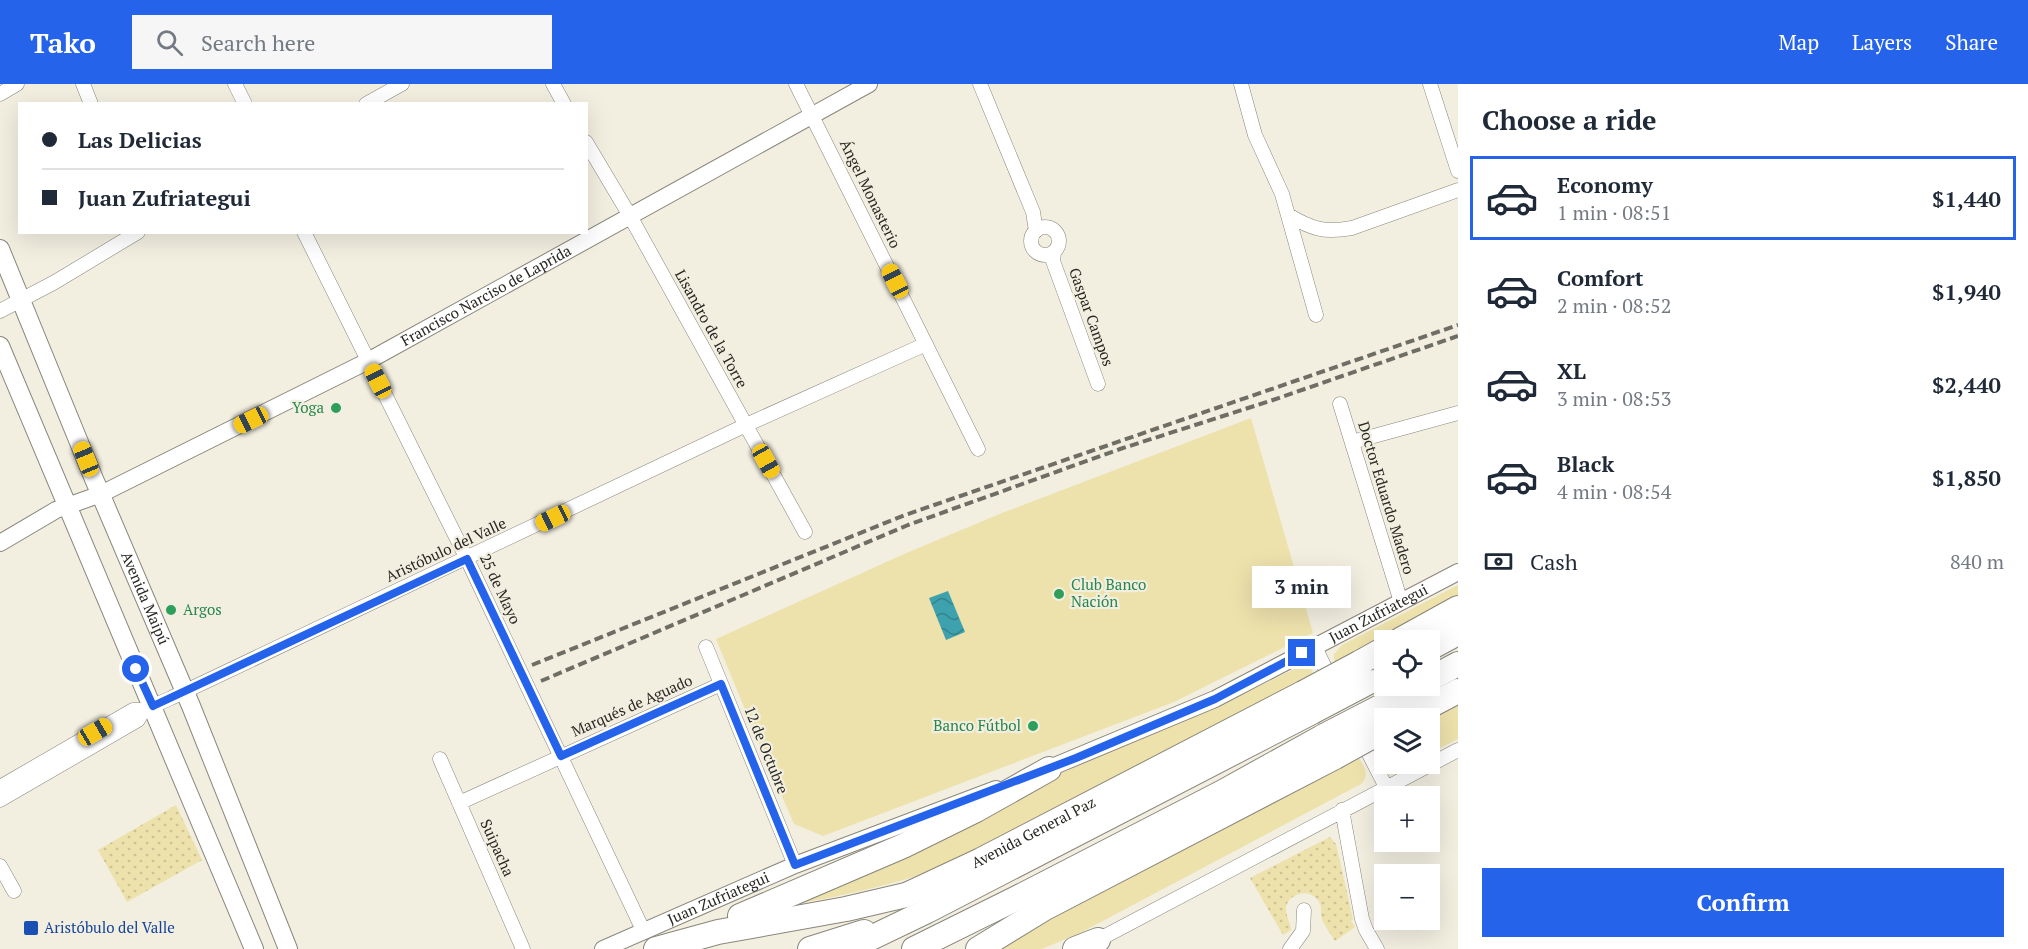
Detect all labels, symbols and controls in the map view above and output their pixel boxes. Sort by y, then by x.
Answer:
search box [132,15,552,69]
text: Tako [30,24,96,61]
icon: search [153,26,186,59]
text: Search here [201,28,315,57]
text: Map [1778,28,1819,56]
text: Layers [1852,28,1912,56]
text: Share [1945,28,1998,56]
text: Choose a ride [1482,102,1657,138]
text: Las Delicias [78,125,202,154]
street label: Ángel Monasterio [836,136,906,251]
text: Economy [1557,170,1653,199]
icon: car [1485,171,1539,225]
text: Juan Zufriategui [78,183,251,212]
text: $1,440 [1932,184,2001,213]
text: 1 min · 08:51 [1557,199,1671,226]
street label: Francisco Narciso de Laprida [397,240,575,350]
car [879,261,911,301]
text: Comfort [1557,263,1643,292]
icon: car [1485,264,1539,318]
street label: Gaspar Campos [1065,265,1119,369]
street label: Lisandro de la Torre [671,266,753,391]
text: $1,940 [1932,277,2001,306]
text: 2 min · 08:52 [1557,292,1671,319]
text: XL [1557,356,1586,385]
icon: car [1485,357,1539,411]
car [362,361,394,401]
text: $2,440 [1932,370,2001,399]
text: 3 min · 08:53 [1557,385,1671,412]
place label: Yoga [292,397,324,417]
marker: Yoga [329,401,343,415]
car [231,404,271,436]
street label: Doctor Eduardo Madero [1354,419,1420,577]
car [71,439,101,479]
car [749,441,783,481]
text: Black [1557,449,1614,478]
icon: car [1485,450,1539,504]
text: $1,850 [1932,463,2001,492]
text: 4 min · 08:54 [1557,478,1671,505]
car [533,502,573,534]
street label: Aristóbulo del Valle [382,512,509,586]
icon: cash [1482,545,1515,578]
text: Cash [1530,547,1578,576]
street label: Avenida Maipú [117,548,175,648]
text: 840 m [1950,548,2004,575]
street label: 25 de Mayo [476,550,526,627]
callout: 3 min [1252,566,1352,608]
text: 3 min [1274,573,1329,600]
place label: Club Banco Nación [1071,574,1146,611]
street label: Juan Zufriategui [1325,579,1431,647]
marker: Club Banco Nación [1052,587,1066,601]
place label: Argos [183,599,222,619]
marker: Argos [164,603,178,617]
map controls [1374,630,1440,930]
button: locate [1374,630,1440,696]
route end [1288,639,1315,666]
route start [122,655,149,682]
street label: Marqués de Aguado [568,669,695,741]
street label: 12 de Octubre [740,703,794,796]
button: layers [1374,708,1440,774]
car [75,715,115,749]
place label: Banco Fútbol [933,715,1021,735]
marker: Banco Fútbol [1026,719,1040,733]
button: + [1374,786,1440,852]
street label: Avenida General Paz [968,791,1098,872]
street label: Suipacha [476,816,520,880]
button: − [1374,864,1440,930]
street label: Juan Zufriategui [664,867,772,929]
button: Confirm [1482,868,2004,937]
place label: Aristóbulo del Valle [44,917,175,937]
marker: Aristóbulo del Valle [22,919,40,937]

